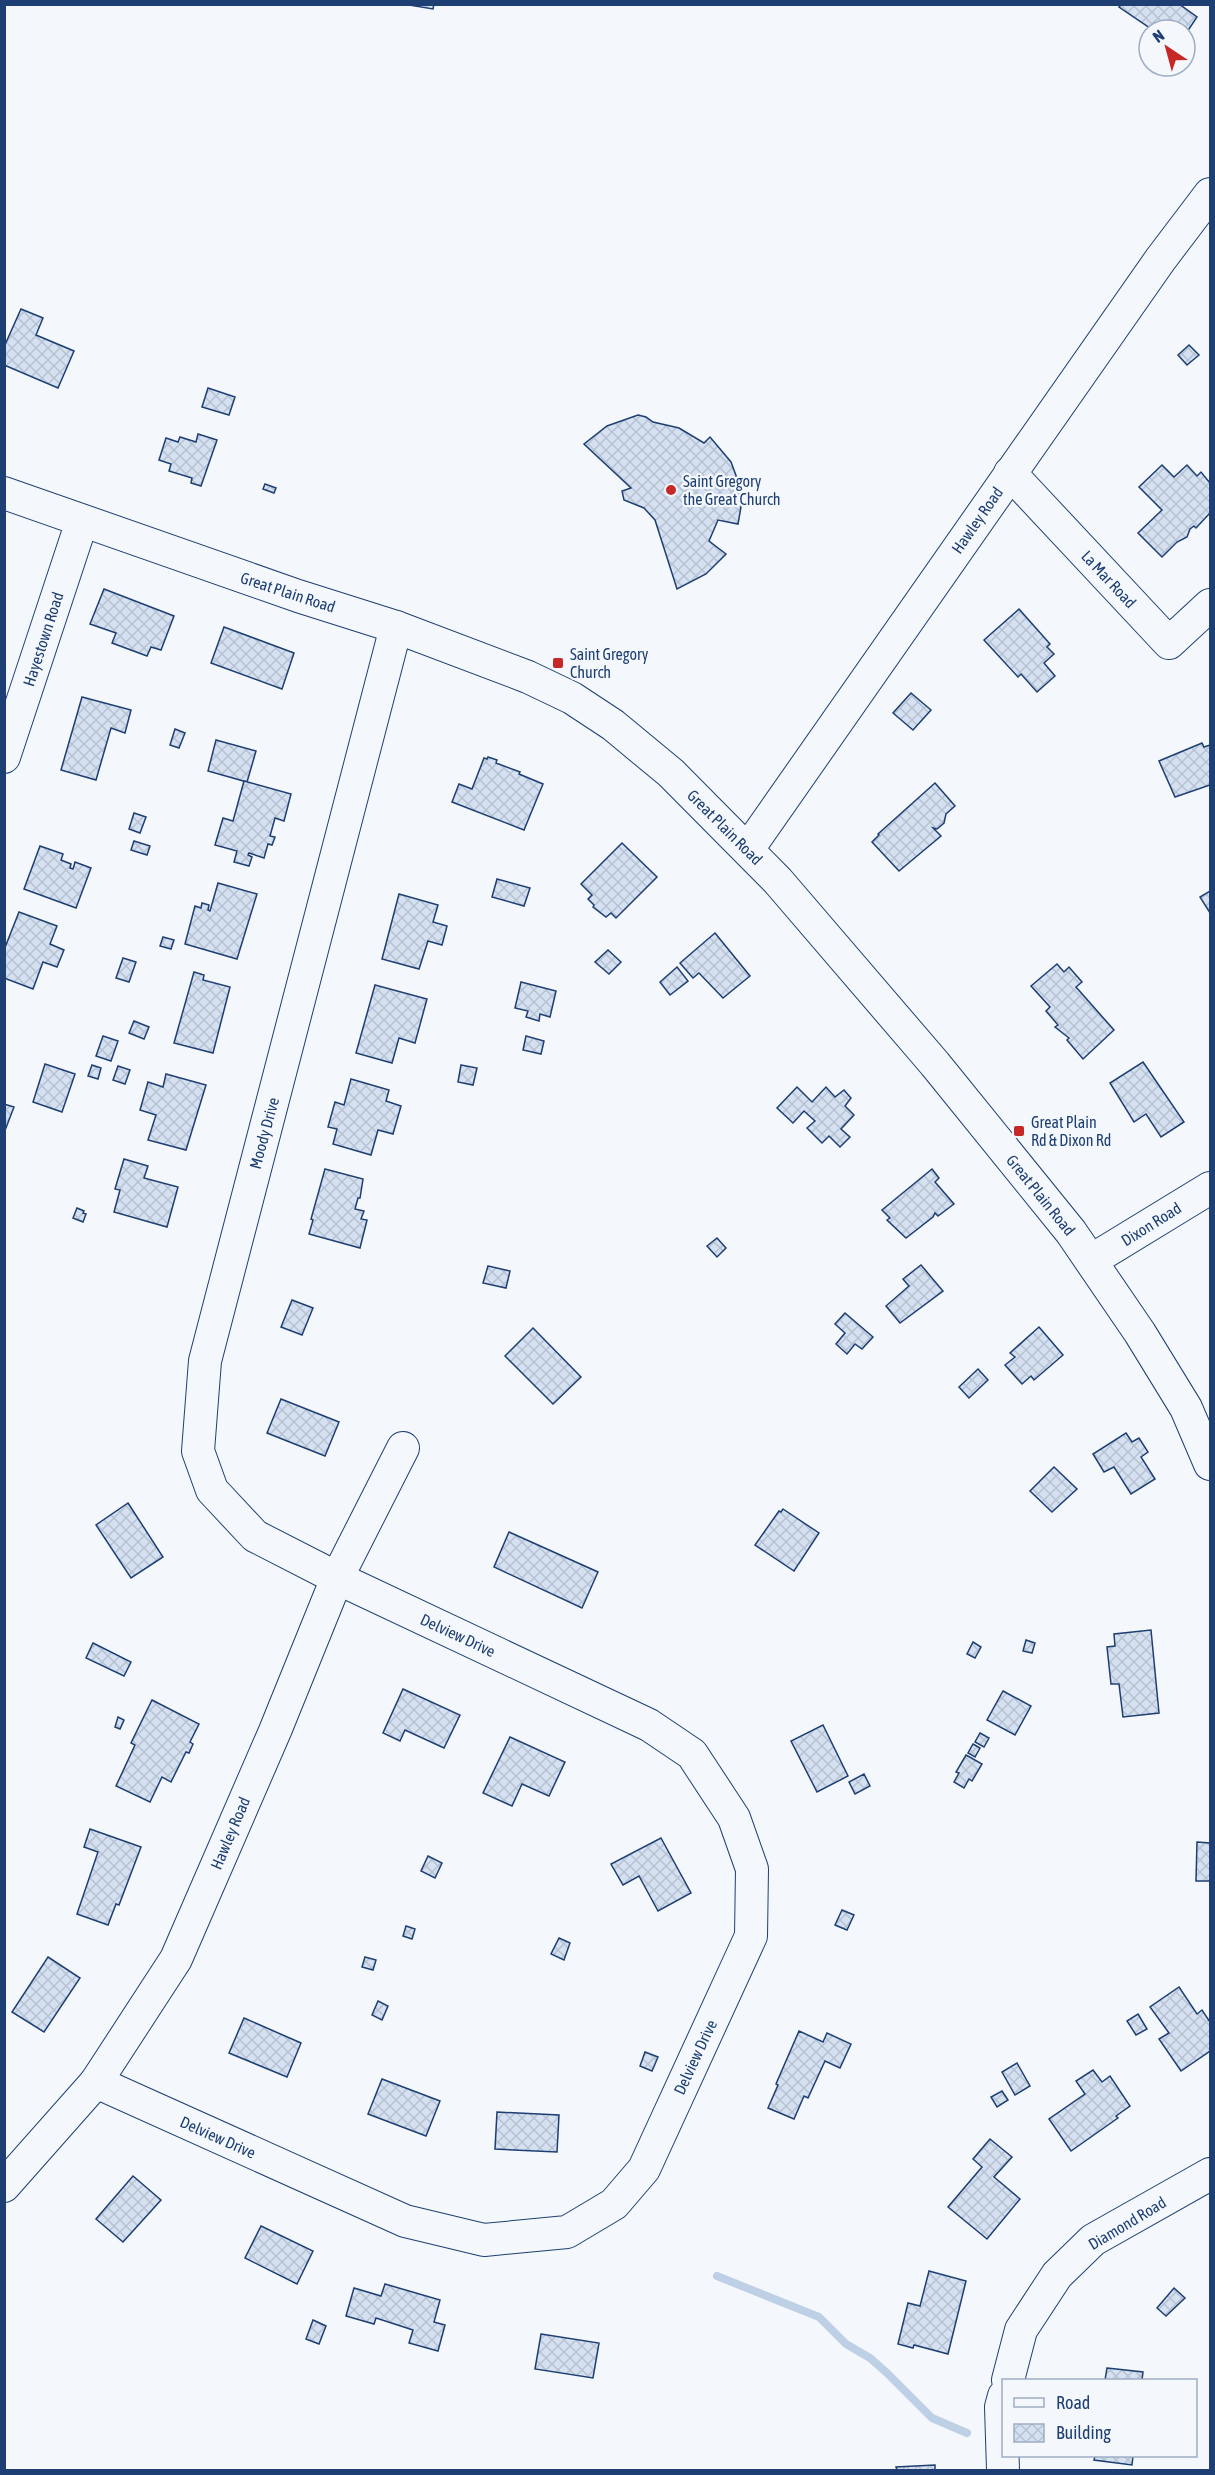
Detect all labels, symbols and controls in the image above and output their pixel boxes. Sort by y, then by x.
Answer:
north arrow [1137,18,1197,78]
text: N [1149,26,1167,46]
place label: Saint Gregory the Great Church [683,472,781,508]
marker: Saint Gregory the Great Church [664,483,678,497]
street label: Hawley Road [948,483,1007,557]
street label: La Mar Road [1078,547,1140,611]
street label: Great Plain Road [238,568,338,616]
street label: Hayestown Road [19,590,68,689]
place label: Saint Gregory Church [570,645,649,681]
marker: Saint Gregory Church [551,656,565,670]
street label: Great Plain Road [684,786,766,868]
street label: Moody Drive [246,1095,283,1171]
place label: Great Plain Rd & Dixon Rd [1031,1113,1111,1149]
marker: Great Plain Rd & Dixon Rd [1012,1124,1026,1138]
street label: Great Plain Road [1003,1151,1079,1239]
street label: Dixon Road [1118,1199,1184,1249]
street label: Delview Drive [418,1610,498,1660]
street label: Hawley Road [207,1794,254,1872]
street label: Delview Drive [670,2017,720,2097]
street label: Delview Drive [178,2112,258,2162]
street label: Diamond Road [1085,2193,1169,2253]
legend [1002,2379,1197,2457]
text: Road [1056,2392,1090,2413]
text: Building [1056,2422,1111,2443]

